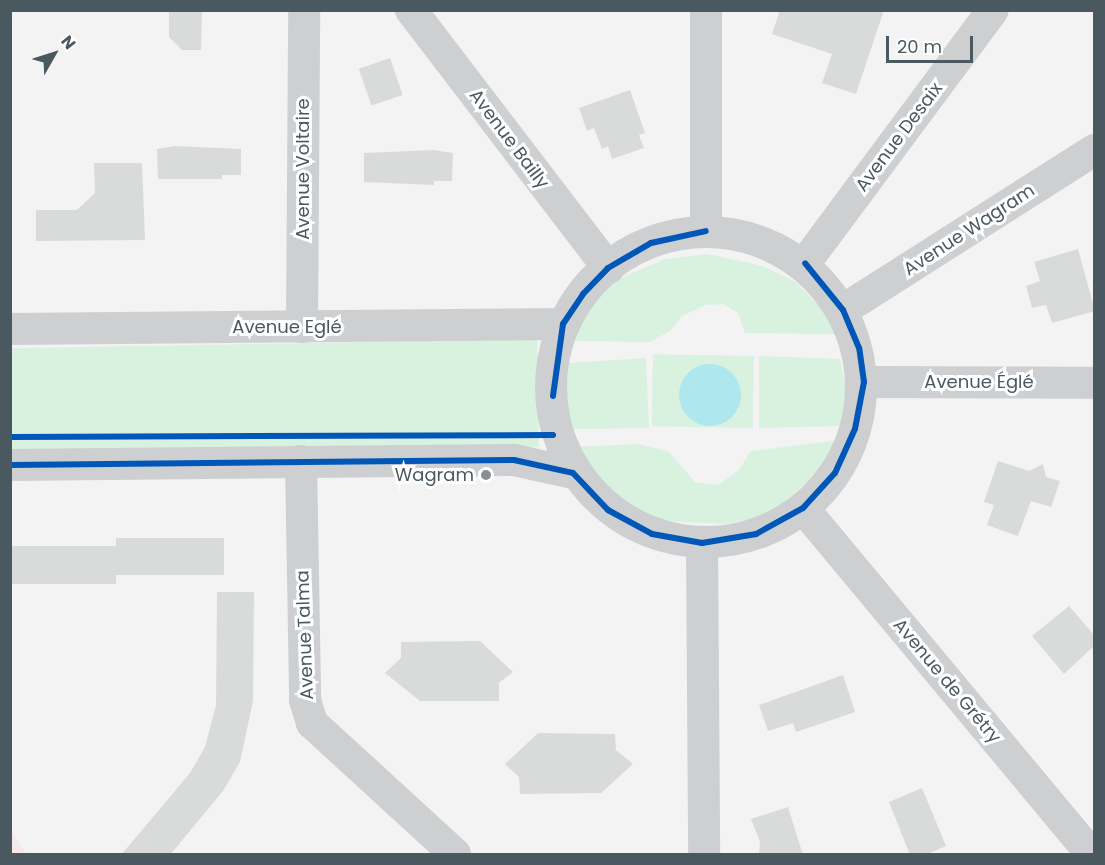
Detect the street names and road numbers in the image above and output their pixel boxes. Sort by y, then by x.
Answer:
street label: Avenue Desaix [851,78,947,196]
street label: Avenue Bailly [465,85,553,193]
street label: Avenue Voltaire [292,98,314,240]
street label: Avenue Wagram [899,180,1039,280]
street label: Avenue Eglé [232,316,342,338]
street label: Avenue Églé [924,371,1034,393]
street label: Avenue Talma [292,570,318,700]
street label: Avenue de Grétry [889,614,1005,748]

